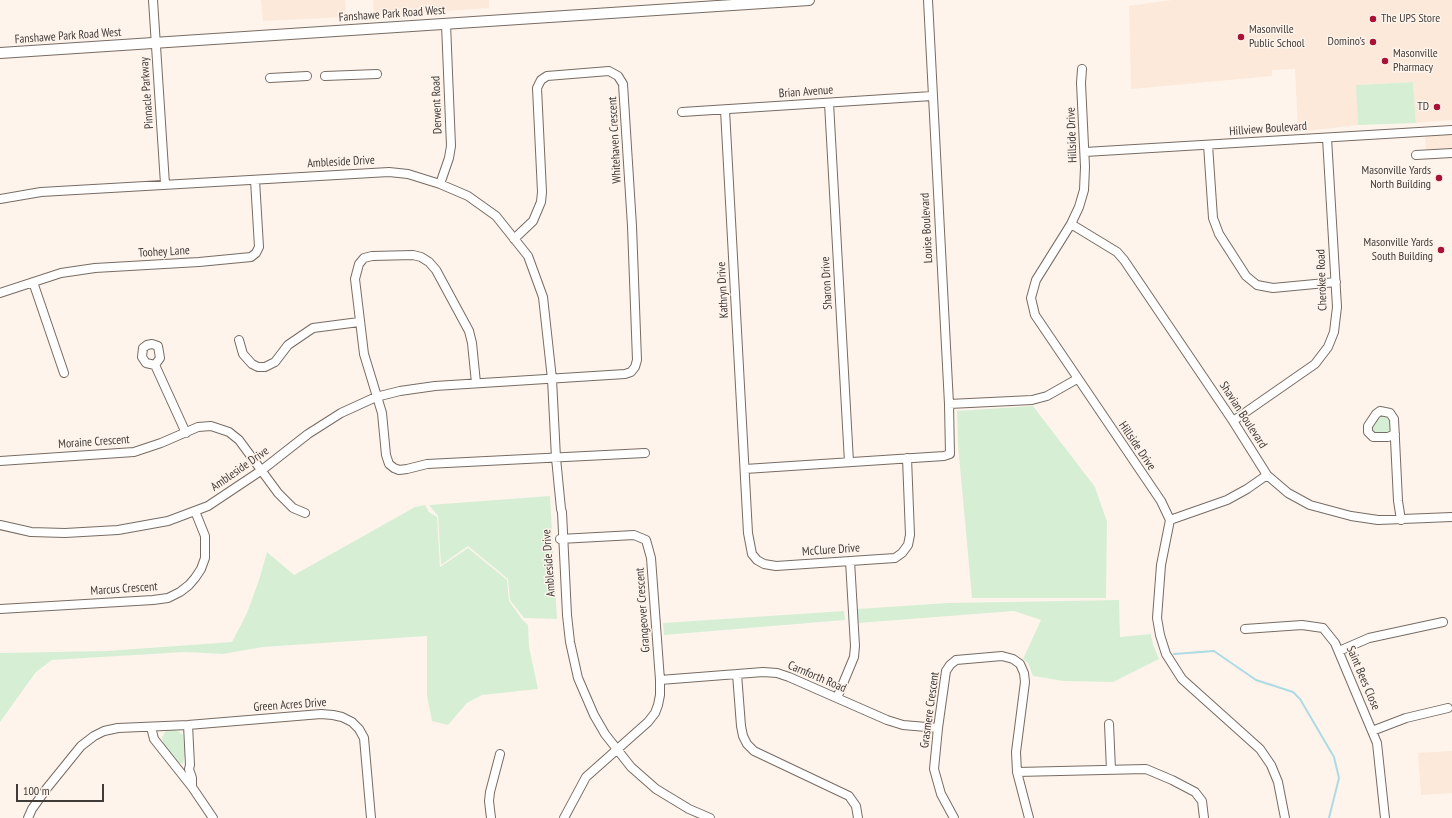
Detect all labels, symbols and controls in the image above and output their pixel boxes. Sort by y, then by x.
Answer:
street label: Fanshawe Park Road West [338,3,446,25]
place label: The UPS Store [1381,12,1440,26]
marker: The UPS Store [1368,14,1378,24]
place label: Masonville Public School [1249,23,1305,51]
street label: Fanshawe Park Road West [14,25,122,47]
marker: Masonville Public School [1236,32,1246,42]
place label: Domino's [1328,35,1365,49]
marker: Domino's [1368,37,1378,47]
place label: Masonville Pharmacy [1393,47,1438,75]
marker: Masonville Pharmacy [1380,56,1390,66]
street label: Pinnacle Parkway [137,57,157,129]
street label: Derwent Road [429,76,445,134]
street label: Brian Avenue [778,83,834,101]
street label: Whitehaven Crescent [606,96,624,184]
place label: TD [1417,100,1429,114]
marker: TD [1432,102,1442,112]
street label: Hillside Drive [1064,107,1080,163]
street label: Hillview Boulevard [1229,119,1307,139]
street label: Ambleside Drive [307,153,375,171]
place label: Masonville Yards North Building [1362,164,1431,192]
marker: Masonville Yards North Building [1434,173,1444,183]
street label: Louise Boulevard [918,192,936,264]
place label: Masonville Yards South Building [1364,236,1433,264]
street label: Toohey Lane [138,243,190,261]
marker: Masonville Yards South Building [1436,245,1446,255]
street label: Cherokee Road [1314,249,1330,311]
street label: Sharon Drive [818,256,836,310]
street label: Kathryn Drive [714,261,732,319]
street label: Shavian Boulevard [1216,379,1270,451]
street label: Hillside Drive [1115,419,1159,473]
street label: Moraine Crescent [58,432,130,452]
street label: Ambleside Drive [208,444,272,494]
street label: Ambleside Drive [539,529,559,597]
street label: McClure Drive [802,541,860,559]
street label: Grangeover Crescent [633,567,653,653]
street label: Marcus Crescent [90,579,158,599]
street label: Saint Bees Close [1343,644,1383,712]
street label: Carnforth Road [786,658,848,696]
street label: Grasmere Crescent [918,671,942,749]
street label: Green Acres Drive [253,695,327,715]
scale bar [18,776,106,802]
text: 100 m [23,783,50,798]

